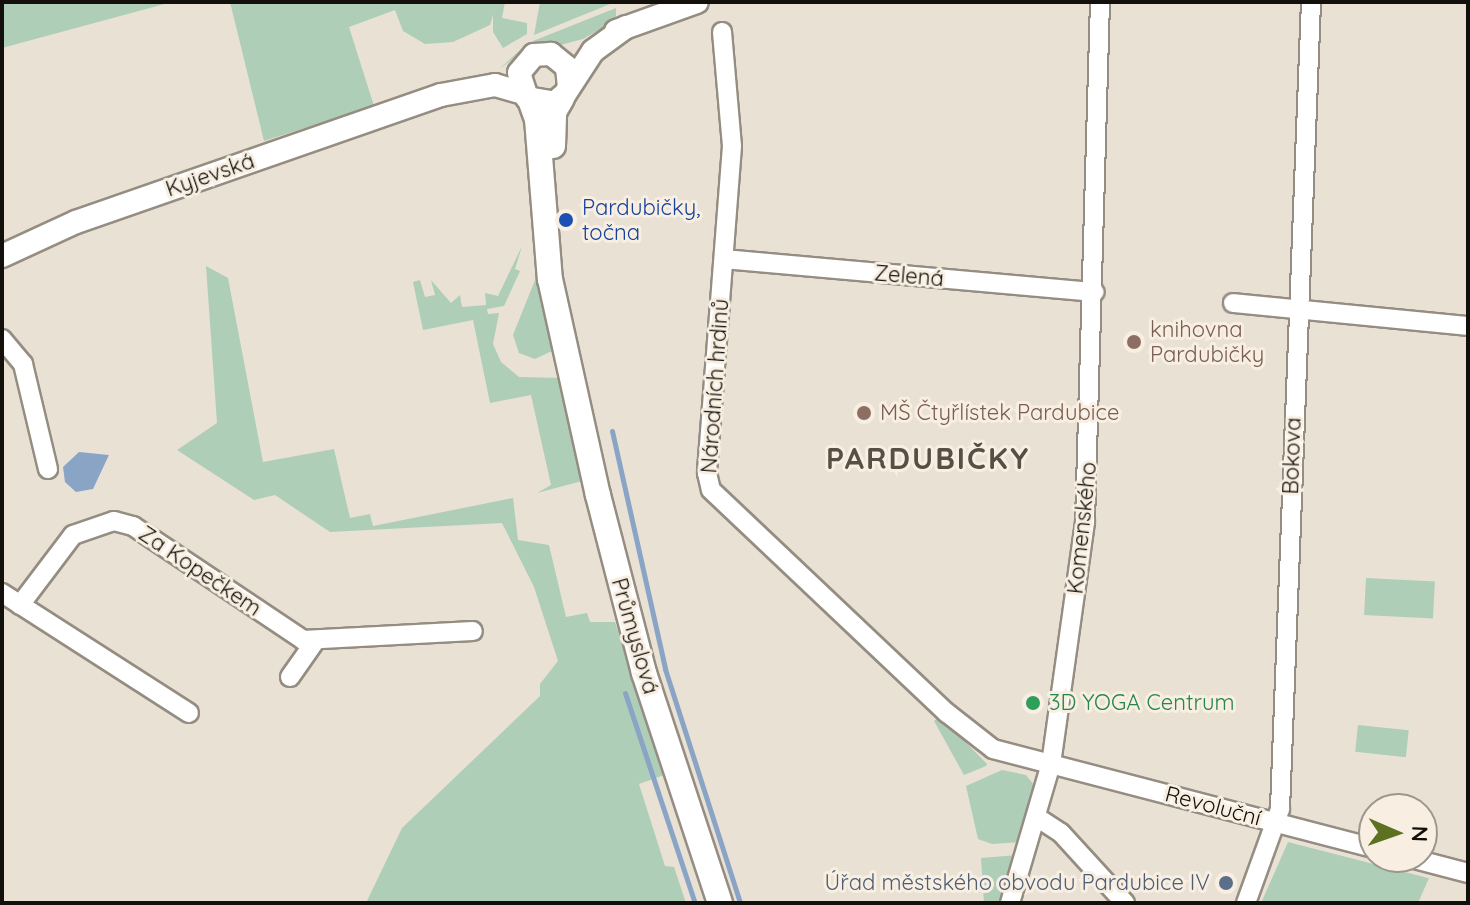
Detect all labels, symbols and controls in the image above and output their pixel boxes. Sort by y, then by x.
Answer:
street label: Kyjevská [162,148,258,202]
place label: Pardubičky, točna [582,194,700,246]
marker: Pardubičky, točna [557,211,575,229]
street label: Zelená [873,260,945,292]
street label: Národních hrdinů [696,298,734,474]
place label: knihovna Pardubičky [1150,316,1264,368]
marker: knihovna Pardubičky [1125,333,1143,351]
place label: MŠ Čtyřlístek Pardubice [880,400,1119,426]
marker: MŠ Čtyřlístek Pardubice [855,404,873,422]
street label: Bokova [1277,417,1307,495]
district label: PARDUBIČKY [826,440,1030,476]
street label: Komenského [1062,461,1102,595]
street label: Za Kopečkem [134,520,266,622]
street label: Průmyslová [606,575,664,697]
place label: 3D YOGA Centrum [1049,690,1234,716]
marker: 3D YOGA Centrum [1024,694,1042,712]
street label: Revoluční [1162,781,1264,831]
north arrow [1358,793,1438,873]
text: N [1406,825,1434,842]
place label: Úřad městského obvodu Pardubice IV [825,870,1210,896]
marker: Úřad městského obvodu Pardubice IV [1217,874,1235,892]

